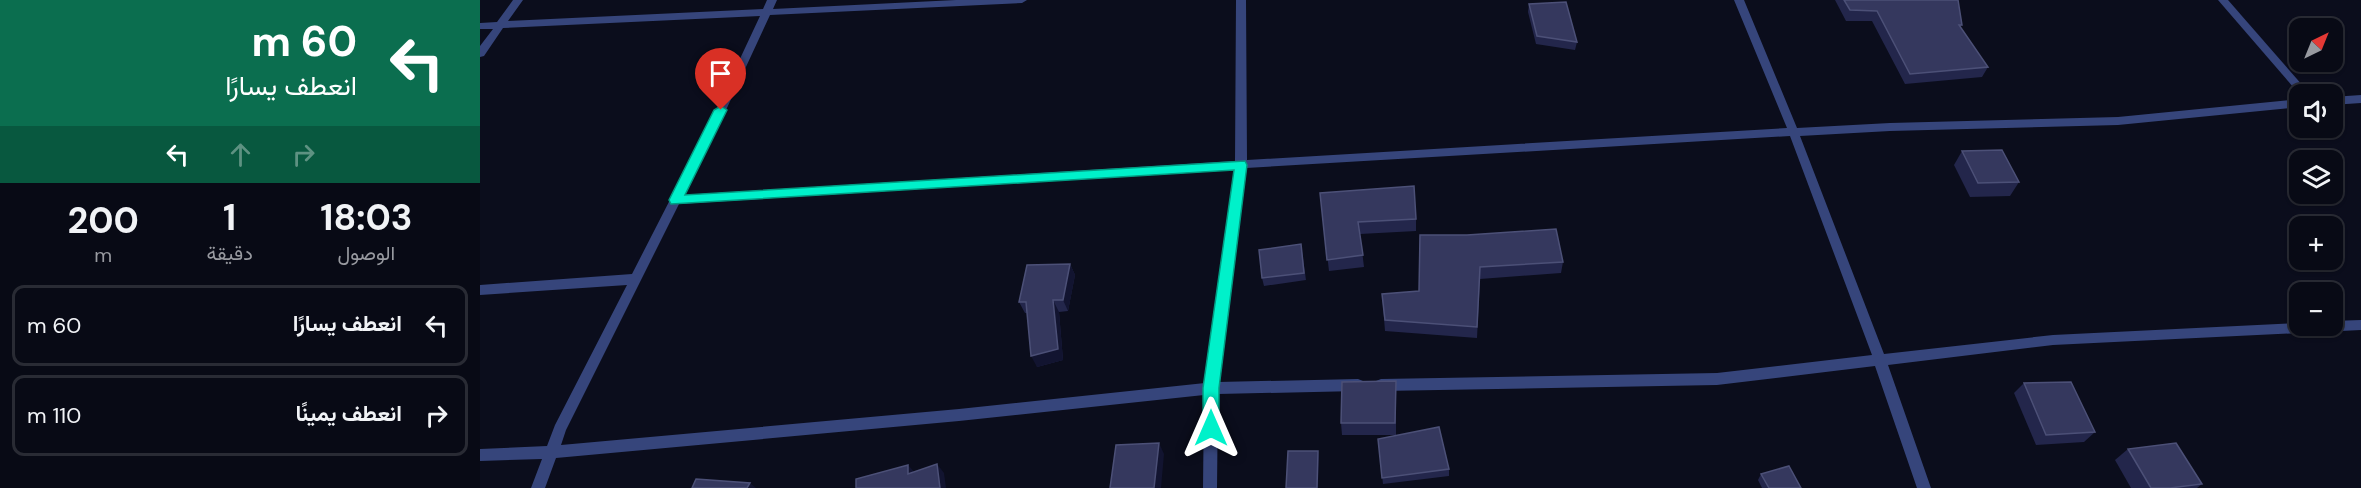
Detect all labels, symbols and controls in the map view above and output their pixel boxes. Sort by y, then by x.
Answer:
text: 60 m [251,14,357,69]
north arrow [2289,18,2343,72]
map controls [2289,18,2343,336]
icon: left [378,24,456,102]
pin [695,48,746,110]
icon: arrive [704,57,737,90]
text: انعطف يسارًا [225,68,357,103]
button: sound [2289,84,2343,138]
icon: left [161,138,194,171]
icon: ahead [224,138,257,171]
icon: right [287,138,320,171]
button: layers [2289,150,2343,204]
text: 1 [223,194,236,241]
text: 18:03 [320,194,412,241]
text: 200 [68,197,139,244]
button: + [2289,216,2343,270]
text: دقيقة [206,240,253,266]
text: الوصول [338,240,395,266]
text: m [94,242,112,268]
button: − [2289,282,2343,336]
text: انعطف يسارًا [293,309,402,338]
icon: left [420,309,453,342]
text: 60 m [27,311,81,340]
position arrow [1179,396,1243,460]
text: انعطف يمينًا [295,399,402,428]
icon: right [420,399,453,432]
text: 110 m [27,401,81,430]

